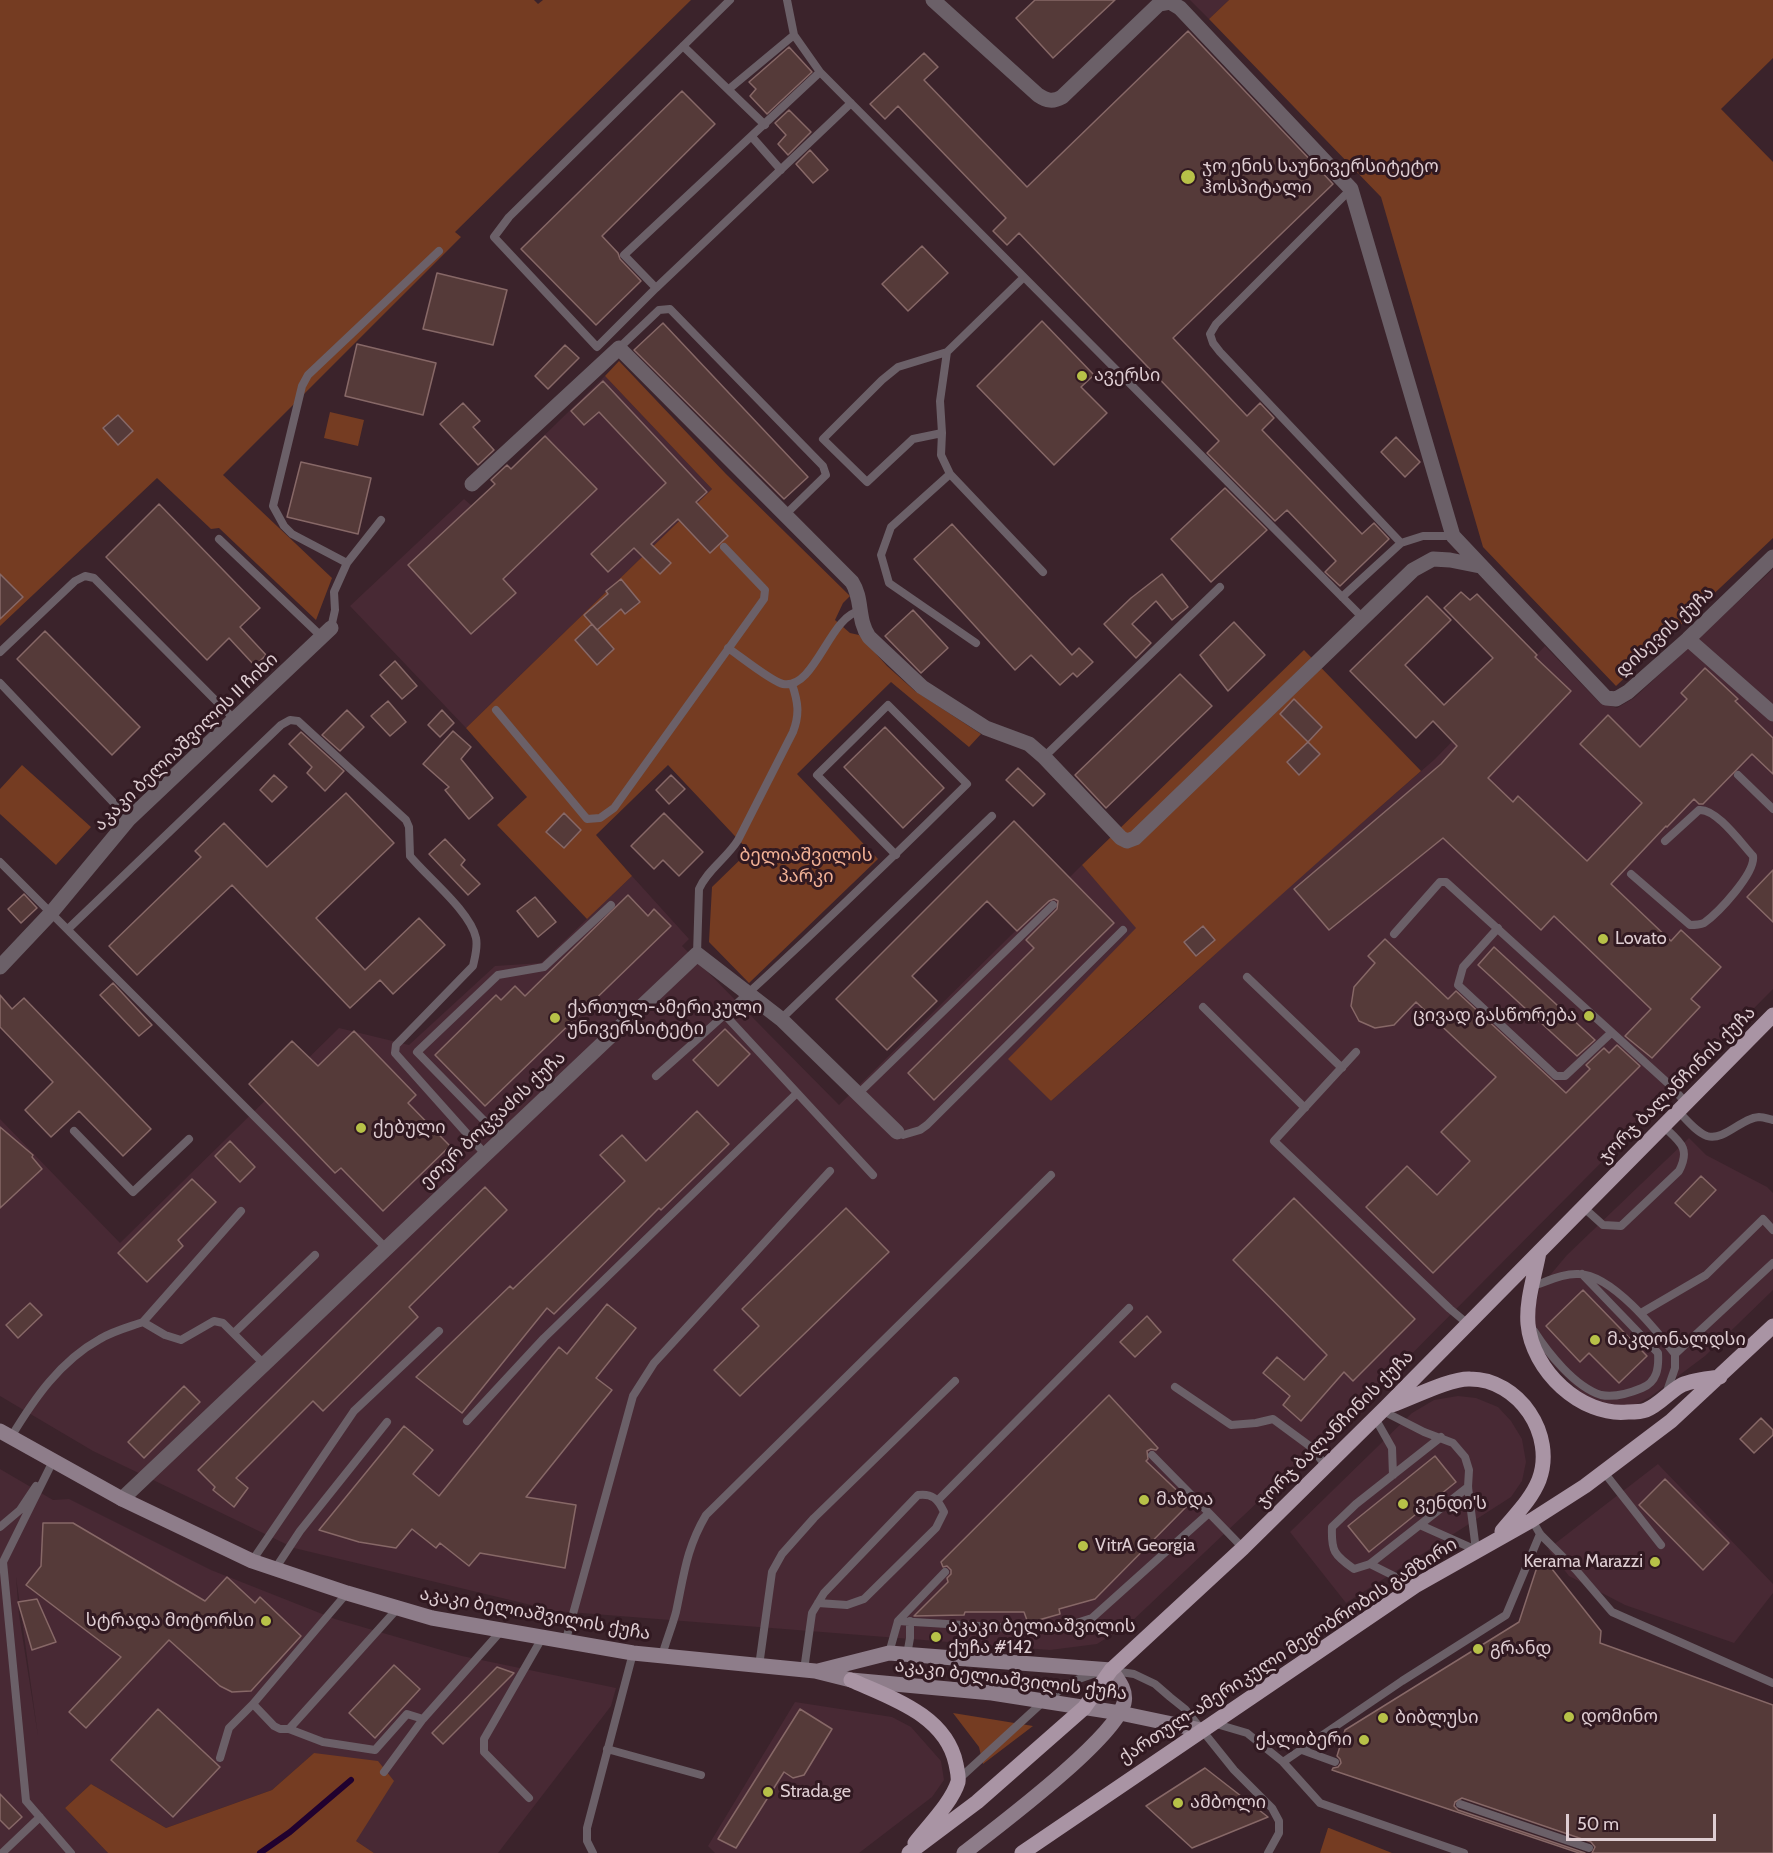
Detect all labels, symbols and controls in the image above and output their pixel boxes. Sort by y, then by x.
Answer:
place label: ჯო ენის საუნივერსიტეტო ჰოსპიტალი [1202,156,1439,198]
marker: ჯო ენის საუნივერსიტეტო ჰოსპიტალი [1179,168,1197,186]
place label: ავერსი [1094,365,1160,387]
marker: ავერსი [1075,369,1089,383]
street label: დისევის ქუჩა [1611,582,1719,682]
street label: აკაკი ბელიაშვილის II ჩიხი [90,648,282,836]
park label: ბელიაშვილის პარკი [739,845,873,888]
place label: Lovato [1615,928,1667,950]
marker: Lovato [1596,932,1610,946]
place label: ქართულ-ამერიკული უნივერსიტეტი [567,997,762,1040]
street label: ჯორჯ ბალანჩინის ქუჩა [1594,1002,1760,1168]
place label: ცივად გასწორება [1413,1005,1577,1027]
marker: ცივად გასწორება [1582,1009,1596,1023]
marker: ქართულ-ამერიკული უნივერსიტეტი [548,1011,562,1025]
street label: ეთერ ბოცვაძის ქუჩა [416,1047,570,1193]
place label: ქებული [373,1117,446,1139]
marker: ქებული [354,1121,368,1135]
place label: მაკდონალდსი [1607,1329,1746,1351]
marker: მაკდონალდსი [1588,1333,1602,1347]
street label: ჯორჯ ბალანჩინის ქუჩა [1252,1346,1418,1512]
place label: მაზდა [1156,1489,1213,1511]
marker: მაზდა [1137,1493,1151,1507]
place label: ვენდი'ს [1415,1493,1487,1515]
marker: ვენდი'ს [1396,1497,1410,1511]
street label: ქართულ-ამერიკული მეგობრობის გამზირი [1115,1533,1461,1769]
place label: VitrA Georgia [1095,1535,1195,1557]
marker: VitrA Georgia [1076,1539,1090,1553]
place label: Kerama Marazzi [1523,1551,1643,1573]
marker: Kerama Marazzi [1648,1555,1662,1569]
street label: აკაკი ბელიაშვილის ქუჩა [418,1583,652,1645]
place label: სტრადა მოტორსი [86,1610,254,1632]
marker: სტრადა მოტორსი [259,1614,273,1628]
place label: აკაკი ბელიაშვილის ქუჩა #142 [948,1616,1136,1658]
marker: აკაკი ბელიაშვილის ქუჩა #142 [929,1630,943,1644]
place label: გრანდ [1490,1638,1551,1660]
marker: გრანდ [1471,1642,1485,1656]
street label: აკაკი ბელიაშვილის ქუჩა [894,1655,1128,1705]
place label: დომინო [1581,1706,1658,1728]
place label: ბიბლუსი [1395,1707,1478,1729]
marker: დომინო [1562,1710,1576,1724]
marker: ბიბლუსი [1376,1711,1390,1725]
place label: ქალიბერი [1256,1729,1352,1751]
marker: ქალიბერი [1357,1733,1371,1747]
place label: Strada.ge [780,1781,851,1803]
marker: Strada.ge [761,1785,775,1799]
place label: ამბოლი [1190,1792,1266,1814]
marker: ამბოლი [1171,1796,1185,1810]
scale bar [1569,1802,1719,1840]
text: 50 m [1577,1813,1619,1835]

